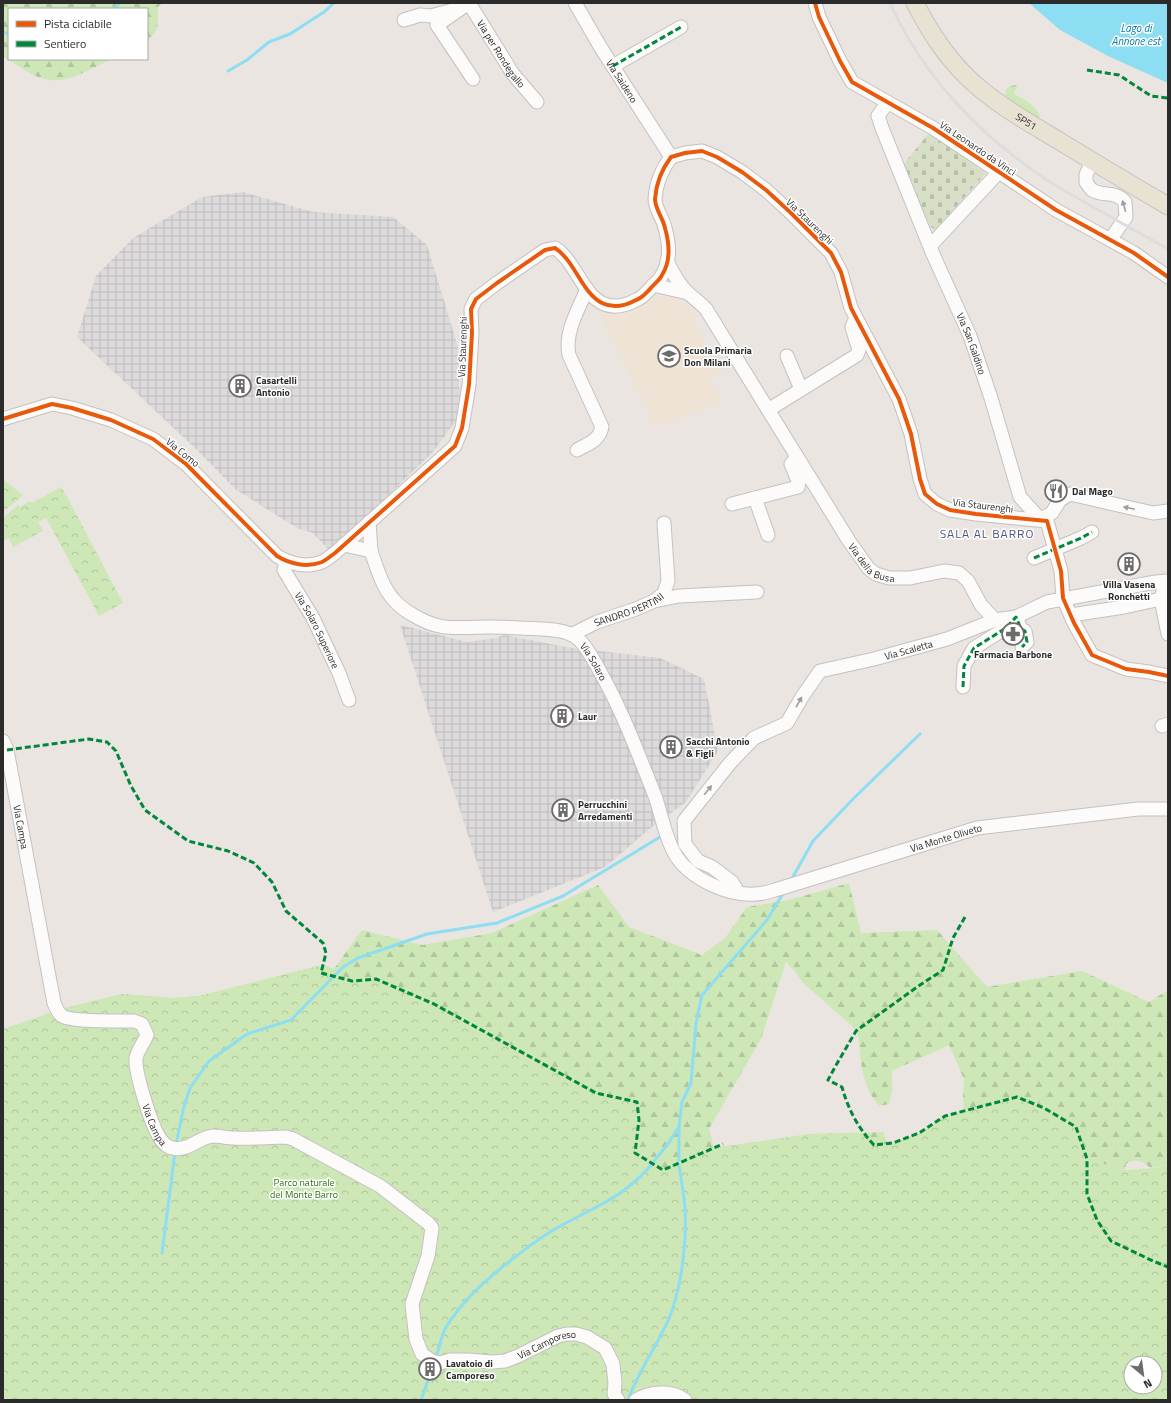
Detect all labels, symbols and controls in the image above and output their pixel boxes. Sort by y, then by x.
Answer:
legend [8,8,148,60]
text: Pista ciclabile [44,14,112,33]
street label: Via per Rondegallo [473,17,529,91]
water label: Lago di Annone est [1112,20,1162,49]
text: Sentiero [44,34,86,53]
street label: Via Saideno [602,56,641,106]
street label: SP51 [1013,109,1040,134]
street label: Via Leonardo da Vinci [937,117,1019,180]
street label: Via Staurenghi [783,195,837,248]
one-way arrow [1121,200,1127,213]
street label: Via San Galdino [952,311,989,377]
street label: Via Staurenghi [454,316,471,378]
school or university icon: Scuola Primaria Don Milani [656,343,682,369]
place label: Scuola Primaria Don Milani [684,343,752,370]
building icon: Casartelli Antonio [227,373,253,399]
place label: Casartelli Antonio [256,373,297,400]
street label: Via Como [163,434,203,471]
restaurant icon: Dal Mago [1043,478,1069,504]
place label: Dal Mago [1072,484,1113,499]
street label: Via Staurenghi [952,494,1014,517]
one-way arrow [1123,505,1136,511]
district label: SALA AL BARRO [940,524,1034,543]
street label: Via della Busa [845,540,895,586]
building icon: Villa Vasena Ronchetti [1116,551,1142,577]
place label: Villa Vasena Ronchetti [1103,577,1155,604]
street label: Via Solaro Superiore [291,589,343,671]
street label: SANDRO PERTINI [591,589,667,630]
pharmacy icon: Farmacia Barbone [1000,621,1026,647]
street label: Via Scaletta [883,636,934,664]
street label: Via Solaro [576,639,611,683]
place label: Farmacia Barbone [974,647,1052,662]
one-way arrow [795,696,802,708]
building icon: Laur [549,703,575,729]
place label: Laur [578,709,597,724]
building icon: Sacchi Antonio & Figli [658,734,684,760]
place label: Sacchi Antonio & Figli [686,734,750,761]
one-way arrow [704,785,712,796]
building icon: Perrucchini Arredamenti [550,797,576,823]
place label: Perrucchini Arredamenti [578,797,632,824]
street label: Via Campa [9,804,32,850]
street label: Via Monte Oliveto [908,820,983,856]
street label: Via Campa [138,1102,170,1149]
park label: Parco naturale del Monte Barro [270,1175,338,1202]
street label: Via Camporeso [515,1327,576,1363]
north arrow [1123,1355,1163,1395]
building icon: Lavatoio di Camporeso [417,1356,443,1382]
place label: Lavatoio di Camporeso [446,1356,495,1383]
text: N [1141,1375,1155,1393]

